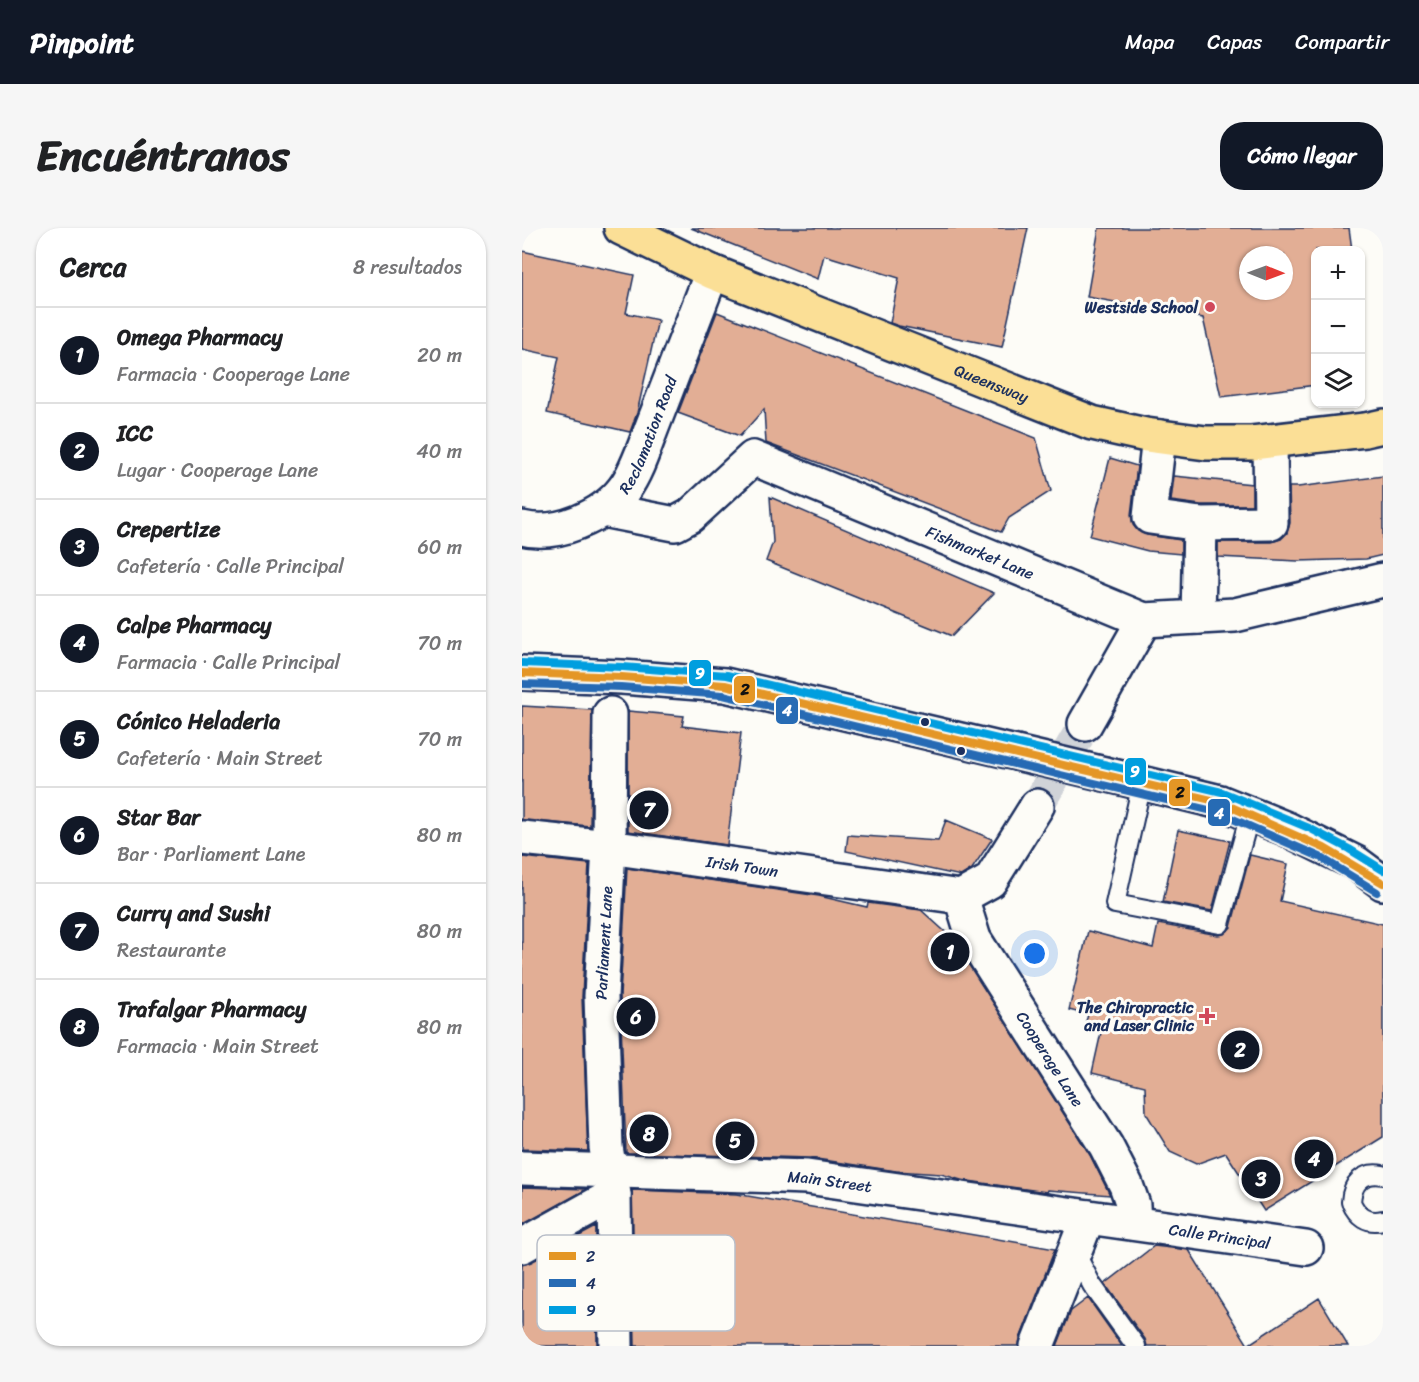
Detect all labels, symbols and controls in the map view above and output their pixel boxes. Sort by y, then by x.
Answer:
text: Pinpoint [30,18,134,67]
text: Mapa [1125,23,1174,61]
text: Capas [1207,23,1262,61]
text: Compartir [1295,23,1389,61]
text: Encuéntranos [36,119,289,193]
button: Cómo llegar [1220,122,1383,190]
text: Cerca [60,244,126,290]
north arrow [1239,246,1293,300]
map controls [1311,246,1365,408]
button: + [1311,246,1365,300]
text: 8 resultados [353,250,462,285]
place label: Westside School [1085,293,1199,322]
marker: Westside School [1203,300,1217,314]
button: − [1311,300,1365,354]
text: Omega Pharmacy [117,318,283,357]
text: 1 [75,338,84,373]
text: 20 m [417,338,462,373]
button: layers [1311,354,1365,408]
street label: Queensway [950,355,1034,411]
text: Farmacia · Cooperage Lane [117,357,350,392]
street label: Reclamation Road [610,370,685,500]
text: ICC [117,414,153,453]
text: 2 [74,434,85,469]
text: 40 m [416,434,462,469]
text: Lugar · Cooperage Lane [117,453,318,488]
text: Crepertize [117,510,220,549]
street label: Fishmarket Lane [922,517,1039,588]
text: 3 [74,530,85,565]
text: 60 m [417,530,462,565]
text: Cafetería · Calle Principal [117,549,344,584]
text: Calpe Pharmacy [117,606,272,645]
text: 4 [73,626,86,661]
text: 70 m [417,626,462,661]
text: Farmacia · Calle Principal [117,645,340,680]
line badge: 9 [688,659,712,687]
text: 9 [695,659,705,688]
line badge: 2 [733,675,756,704]
text: 2 [739,675,750,704]
line badge: 4 [775,696,799,725]
text: 4 [781,696,792,725]
text: Cónico Heladeria [117,702,280,741]
unlabelled marker [919,716,931,728]
text: 5 [73,722,86,757]
text: 70 m [417,722,462,757]
text: Cafetería · Main Street [117,741,323,776]
unlabelled marker [955,745,967,757]
line badge: 9 [1124,757,1147,786]
text: 9 [1130,757,1140,786]
line badge: 2 [1168,778,1191,807]
text: 2 [1174,778,1185,807]
pin: 7 [630,788,668,832]
text: Star Bar [117,798,200,837]
line badge: 4 [1207,798,1231,827]
text: 4 [1213,799,1224,828]
text: 6 [74,818,85,853]
text: 80 m [417,818,462,853]
text: Bar · Parliament Lane [117,837,305,872]
street label: Irish Town [703,846,781,885]
street label: Parliament Lane [587,885,621,1000]
text: Curry and Sushi [117,894,270,933]
text: 7 [74,914,85,949]
text: 80 m [417,914,462,949]
pin: 1 [930,930,970,974]
text: Restaurante [117,933,226,968]
your location [1020,939,1049,968]
text: Trafalgar Pharmacy [117,990,306,1029]
place label: The Chiropractic and Laser Clinic [1077,993,1195,1040]
pin: 6 [616,994,656,1040]
street label: Cooperage Lane [1009,1005,1092,1113]
marker: The Chiropractic and Laser Clinic [1198,1007,1216,1025]
text: 8 [73,1010,86,1045]
text: 80 m [417,1010,462,1045]
pin: 2 [1220,1028,1260,1072]
text: Farmacia · Main Street [117,1029,319,1064]
pin: 8 [630,1112,668,1156]
pin: 5 [716,1118,754,1164]
pin: 4 [1294,1136,1334,1182]
pin: 3 [1242,1156,1280,1202]
street label: Main Street [787,1162,874,1201]
street label: Calle Principal [1167,1214,1273,1257]
legend [537,1235,735,1331]
text: 2 [586,1242,595,1271]
text: 4 [586,1269,596,1298]
text: 9 [586,1296,596,1325]

